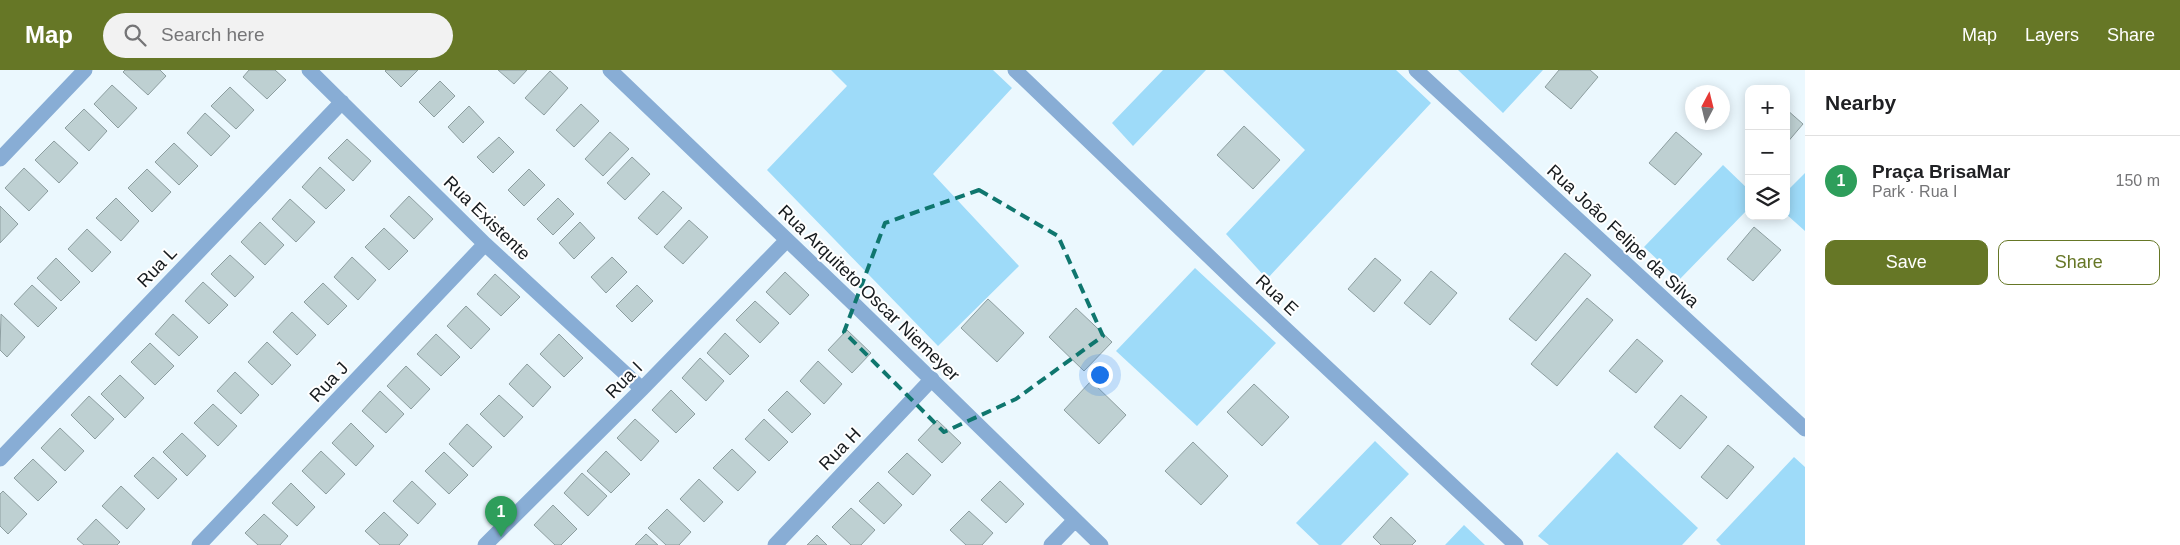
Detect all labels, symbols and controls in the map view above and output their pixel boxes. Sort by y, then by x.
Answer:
search box [103,13,453,58]
text: Map [25,21,73,48]
icon: search [121,21,149,49]
text: Search here [161,24,265,45]
text: Map [1962,25,1997,45]
text: Layers [2025,25,2079,45]
text: Share [2107,25,2155,45]
north arrow [1685,85,1730,130]
map controls [1745,85,1790,220]
button: + [1745,85,1790,130]
text: Nearby [1825,91,1896,114]
button: − [1745,130,1790,175]
street label: Rua João Felipe da Silva [1543,160,1704,312]
text: Praça BrisaMar [1872,161,2010,182]
street label: Rua Existente [440,172,534,264]
text: 1 [1837,172,1845,189]
text: 150 m [2116,172,2160,189]
button: layers [1745,175,1790,220]
text: Park · Rua I [1872,183,1957,200]
street label: Rua Arquiteto Oscar Niemeyer [774,201,964,385]
button: Save [1825,240,1988,285]
button: Share [1998,240,2160,285]
street label: Rua L [133,243,181,291]
street label: Rua E [1252,271,1302,319]
street label: Rua J [306,358,352,406]
street label: Rua I [602,358,646,402]
your location [1087,362,1113,388]
street label: Rua H [815,424,865,474]
pin: 1 [485,496,517,537]

